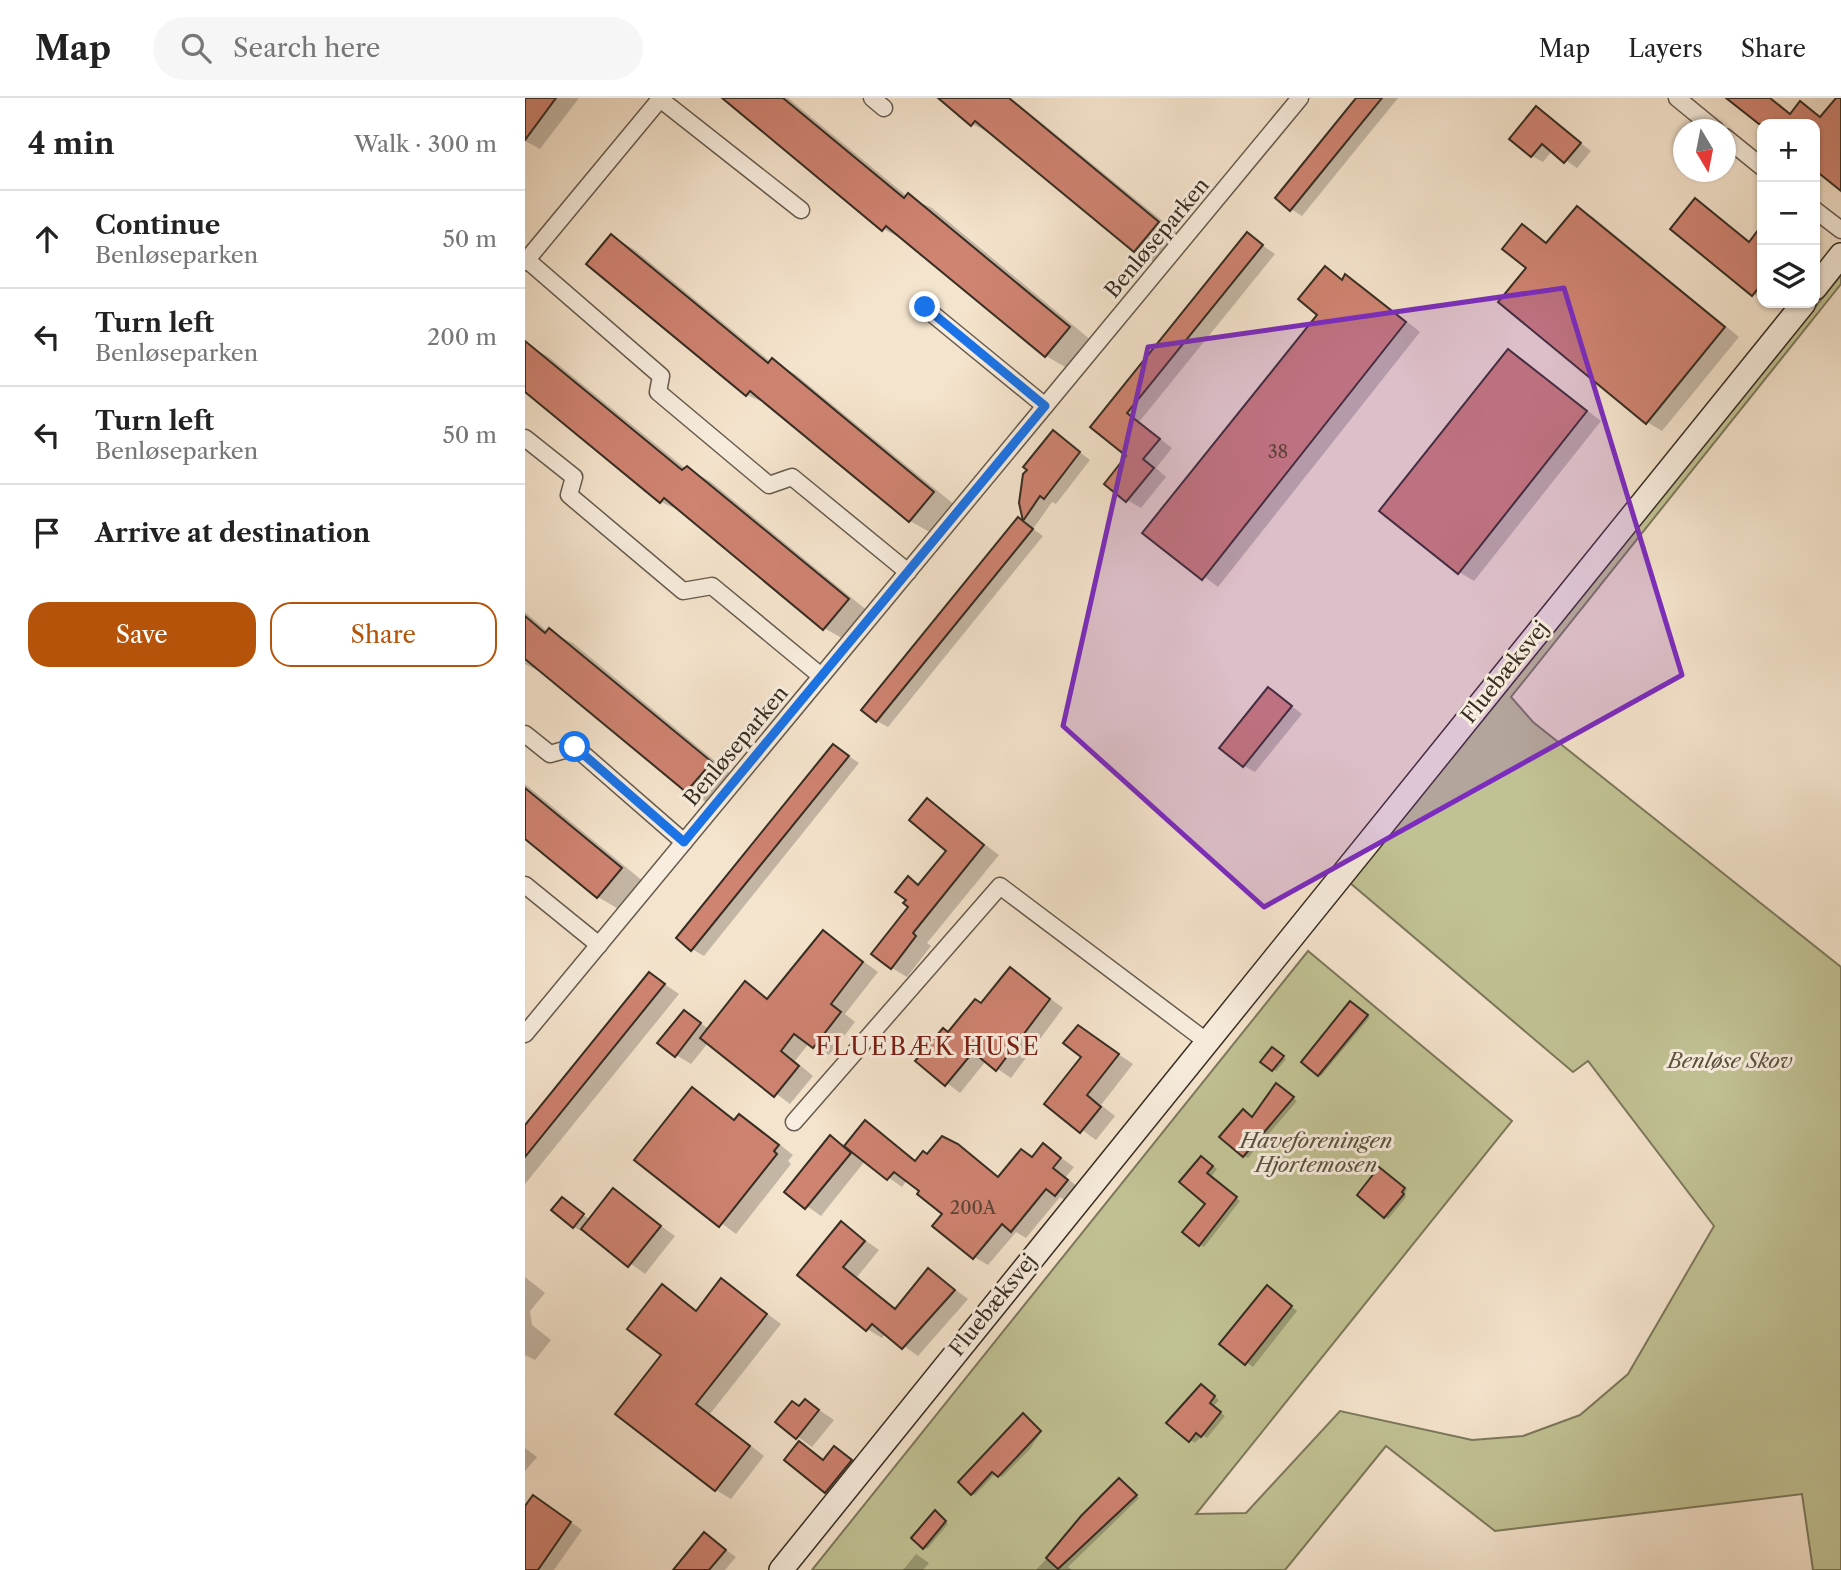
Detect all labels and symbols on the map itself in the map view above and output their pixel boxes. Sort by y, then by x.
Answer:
north arrow [1673,119,1736,182]
street label: Benløseparken [1099,173,1214,303]
route end [909,291,940,322]
house number: 38 [1268,441,1288,463]
street label: Fluebæksvej [1456,615,1553,728]
street label: Benløseparken [678,681,793,811]
route start [559,731,590,762]
district label: FLUEBÆK HUSE [815,1032,1041,1061]
park label: Benløse Skov [1665,1048,1793,1073]
park label: Haveforeningen Hjortemosen [1238,1128,1392,1177]
house number: 200A [950,1197,997,1219]
street label: Fluebæksvej [944,1248,1041,1361]

